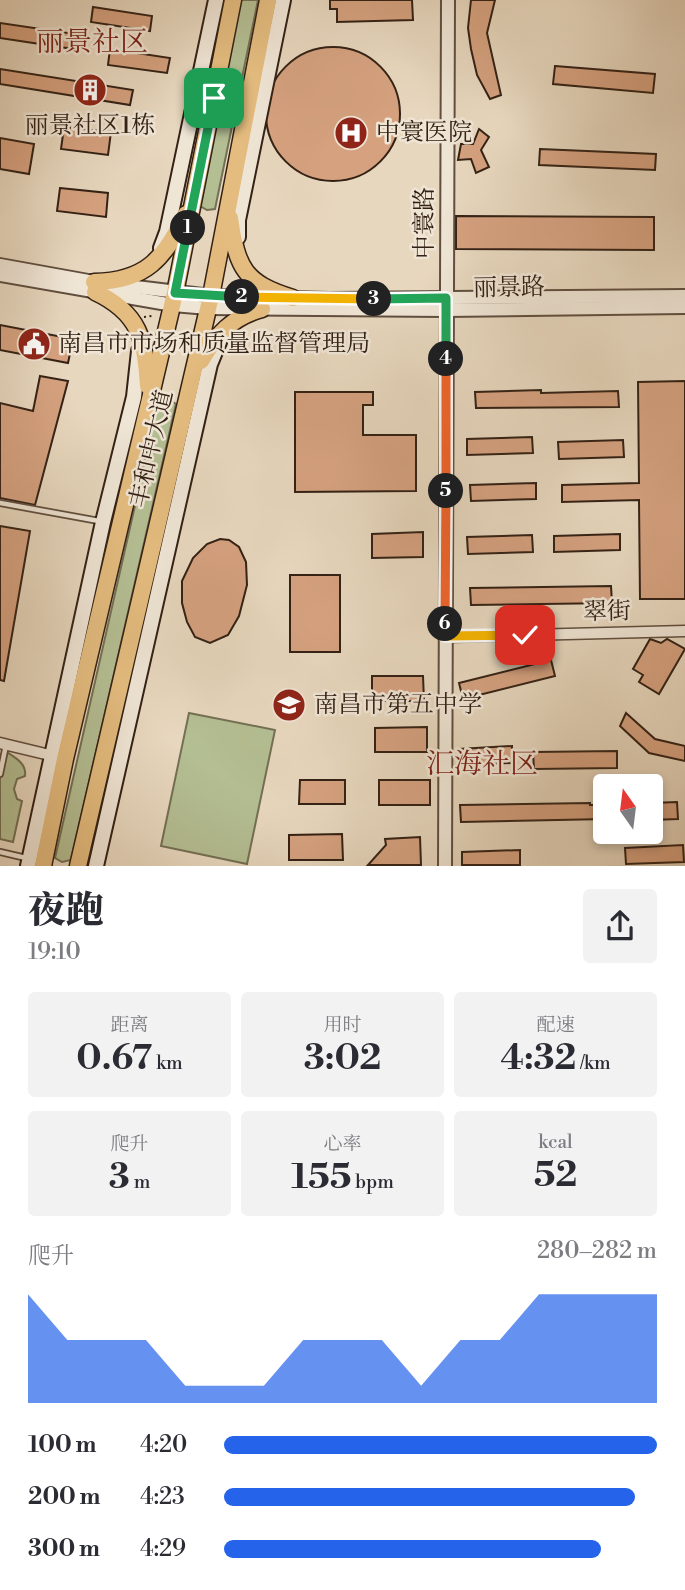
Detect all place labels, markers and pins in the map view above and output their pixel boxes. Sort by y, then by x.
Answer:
pin [184,68,244,128]
building icon: 丽景社区1栋 [71,71,109,109]
place label: 丽景社区1栋 [25,111,155,141]
hospital icon: 中寰医院 [332,114,370,152]
place label: 中寰医院 [376,118,472,148]
pin: 1 [170,210,206,246]
pin: 2 [224,280,260,314]
pin: 3 [356,282,392,316]
public building icon: 南昌市市场和质量监督管理局 [15,325,53,363]
place label: 南昌市市场和质量监督管理局 [58,329,370,359]
pin: 4 [428,342,464,376]
pin: 5 [428,474,464,508]
pin [495,605,555,665]
pin: 6 [428,606,462,642]
school or university icon: 南昌市第五中学 [270,686,308,724]
place label: 南昌市第五中学 [314,690,482,720]

